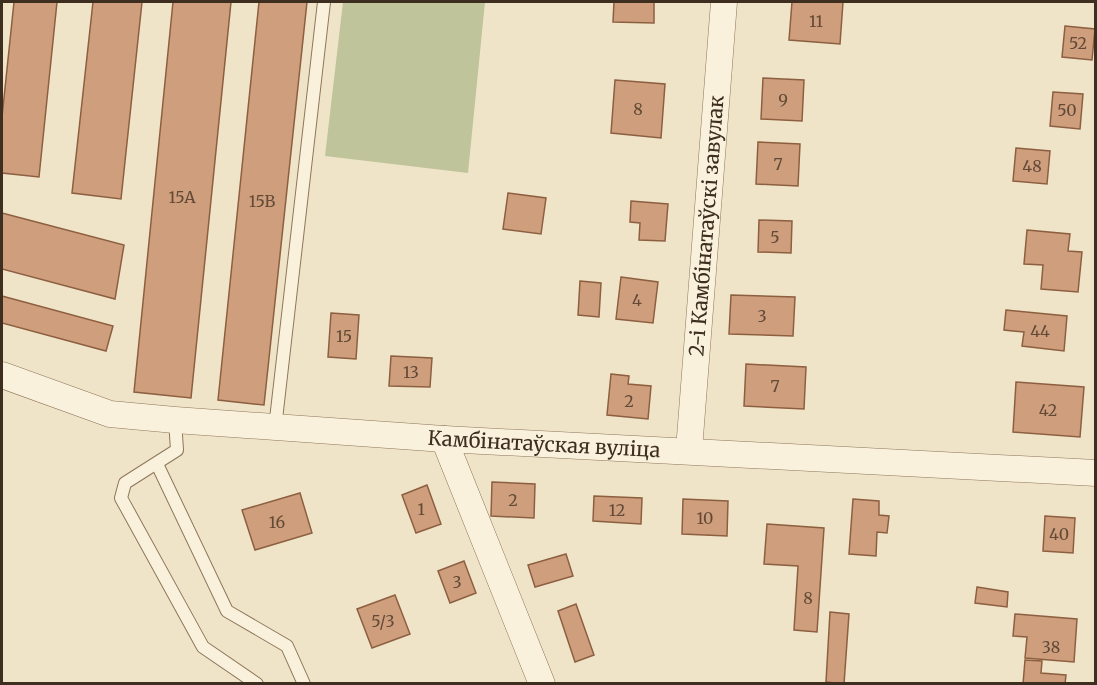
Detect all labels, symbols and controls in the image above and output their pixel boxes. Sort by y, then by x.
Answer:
house number: 11 [809,11,823,31]
house number: 52 [1069,33,1087,53]
house number: 9 [778,90,788,110]
street label: 2-і Камбінатаўскі завулак [683,94,729,357]
house number: 8 [633,99,643,119]
house number: 50 [1057,100,1077,120]
house number: 7 [773,154,783,174]
house number: 48 [1022,156,1042,176]
house number: 15А [169,187,196,207]
house number: 15В [249,191,275,211]
house number: 5 [770,227,780,247]
house number: 4 [632,290,642,310]
house number: 3 [757,306,767,326]
house number: 44 [1030,321,1050,341]
house number: 15 [336,326,352,346]
house number: 13 [403,362,419,382]
house number: 7 [770,376,780,396]
house number: 2 [624,391,634,411]
house number: 42 [1039,400,1057,420]
street label: Камбінатаўская вуліца [427,425,661,462]
house number: 2 [508,490,518,510]
house number: 1 [417,499,425,519]
house number: 12 [609,500,625,520]
house number: 10 [697,508,713,528]
house number: 16 [269,512,285,532]
house number: 40 [1049,524,1069,544]
house number: 3 [452,572,462,592]
house number: 8 [803,588,813,608]
house number: 5/3 [371,611,395,631]
house number: 38 [1042,637,1060,657]

